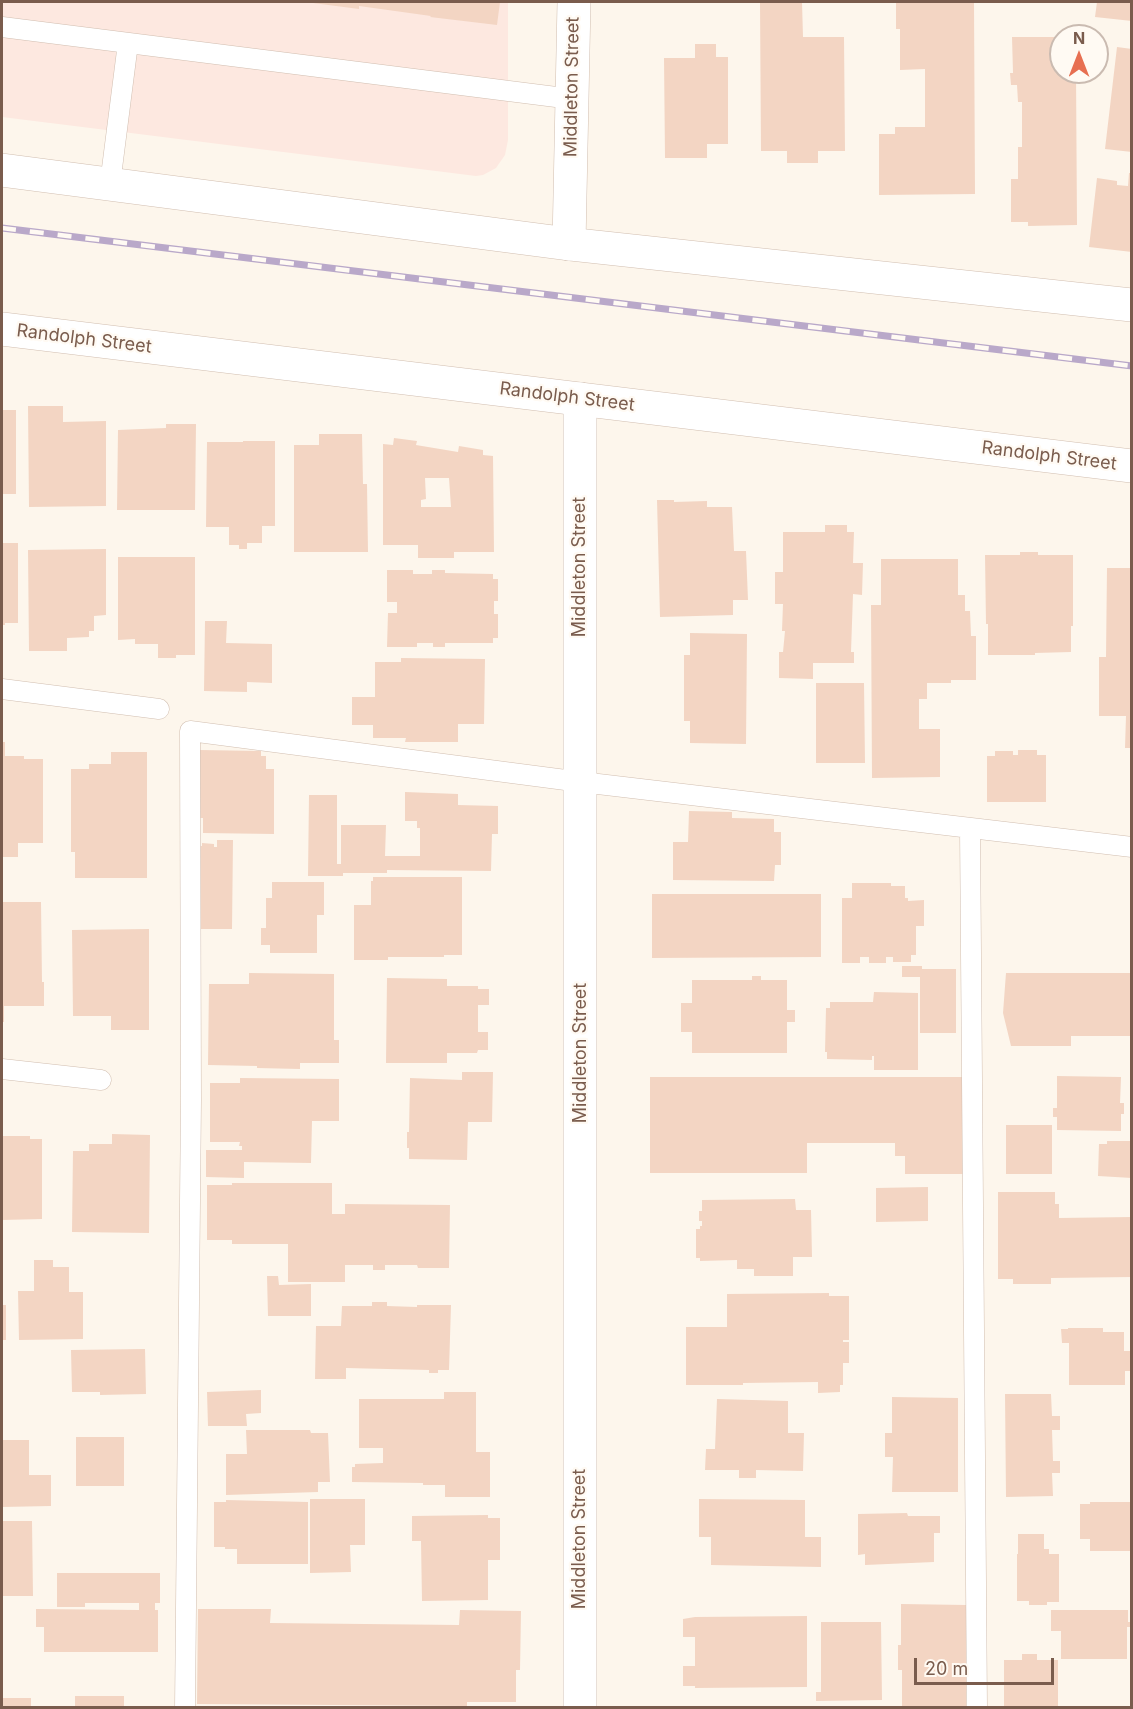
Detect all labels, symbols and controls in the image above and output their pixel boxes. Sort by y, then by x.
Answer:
street label: Middleton Street [560,17,584,157]
north arrow [1049,24,1109,84]
text: N [1073,28,1085,48]
street label: Randolph Street [15,320,153,358]
street label: Randolph Street [498,378,636,416]
street label: Randolph Street [980,437,1118,475]
street label: Middleton Street [569,497,591,637]
street label: Middleton Street [570,983,592,1123]
street label: Middleton Street [569,1469,591,1609]
scale bar [917,1646,1056,1684]
text: 20 m [925,1658,968,1679]

